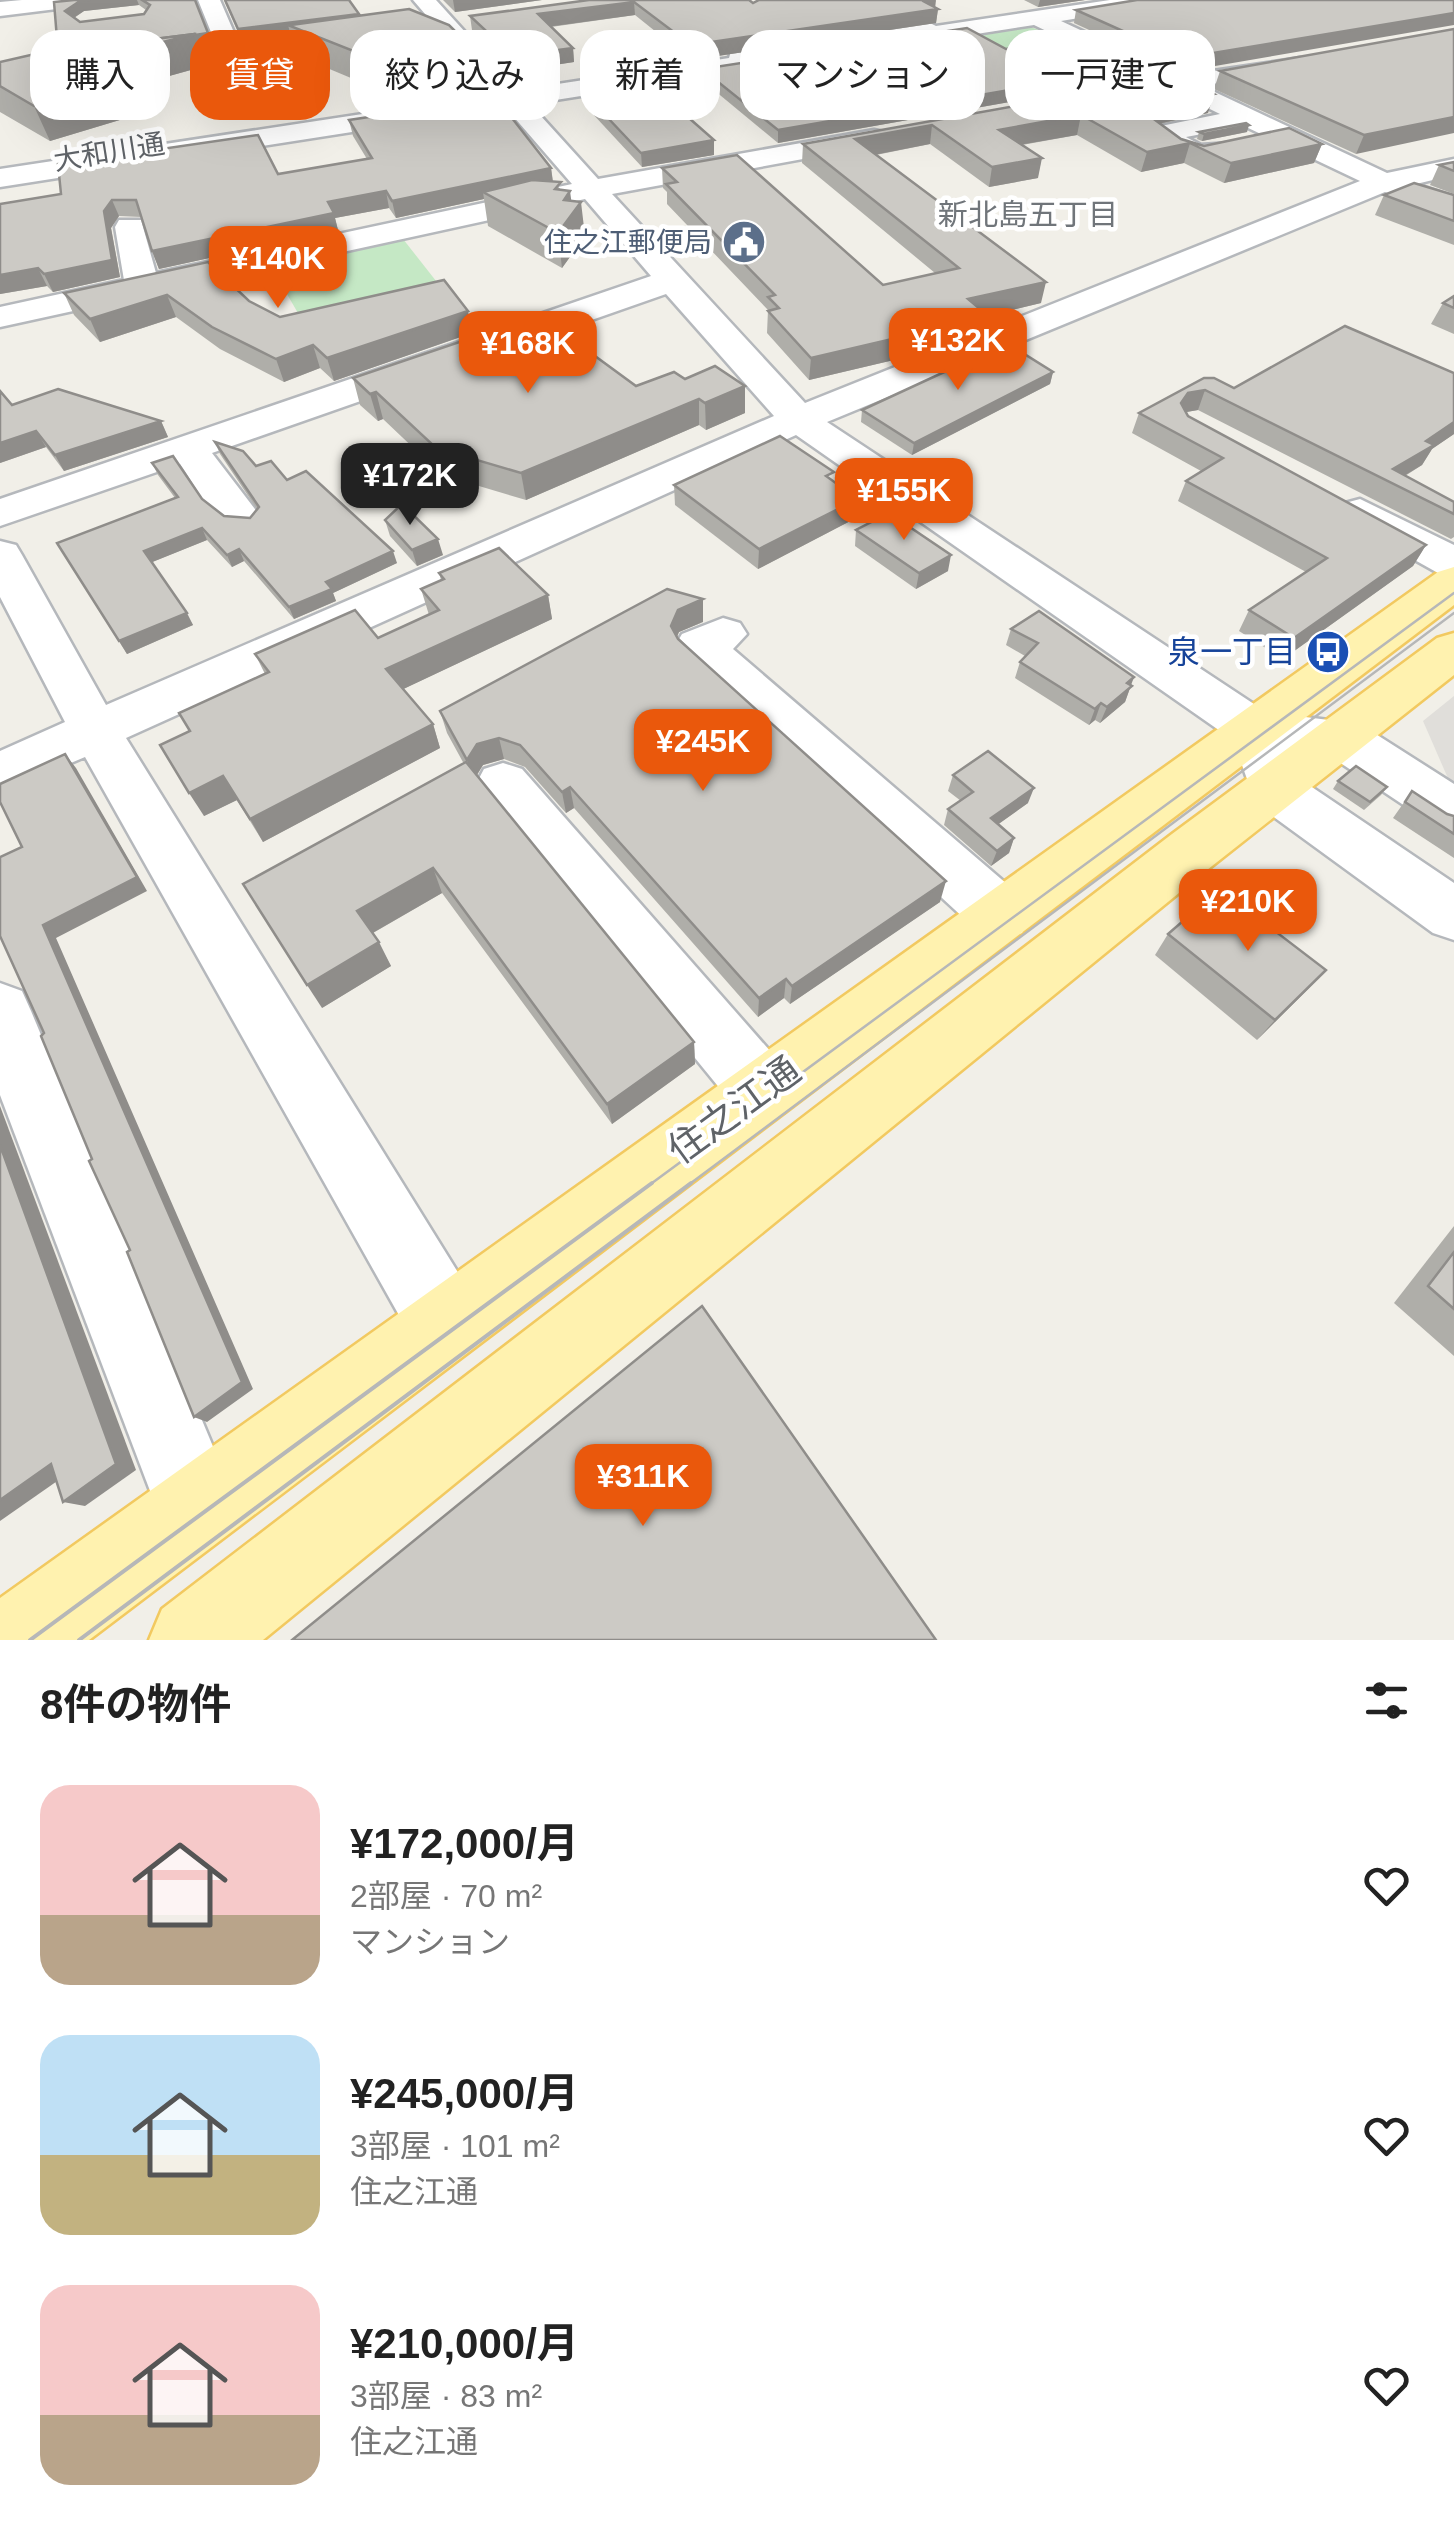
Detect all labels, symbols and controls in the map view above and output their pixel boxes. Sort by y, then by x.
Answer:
chip: 購入 [30,30,170,120]
chip: 賃貸 [190,30,330,120]
chip: 絞り込み [350,30,560,120]
chip: 新着 [580,30,720,120]
chip: マンション [740,30,985,120]
chip: 一戸建て [1005,30,1215,120]
street label: 大和川通 [51,128,167,176]
district label: 新北島五丁目 [938,198,1118,231]
public building icon: 住之江郵便局 [721,219,767,265]
pin: ¥140K [208,226,348,311]
place label: 住之江郵便局 [544,227,712,258]
text: ¥140K [231,240,325,276]
pin: ¥132K [888,308,1028,393]
pin: ¥168K [458,311,598,396]
text: ¥132K [911,322,1005,358]
text: ¥168K [481,325,575,361]
pin: ¥172K [340,443,480,528]
text: ¥172K [363,457,457,493]
pin: ¥155K [834,458,974,543]
text: ¥155K [857,472,951,508]
bus stop icon: 泉一丁目 [1305,629,1351,675]
place label: 泉一丁目 [1168,634,1296,670]
pin: ¥245K [633,709,773,794]
text: ¥245K [656,723,750,759]
pin: ¥210K [1178,869,1318,954]
text: ¥210K [1201,883,1295,919]
street label: 住之江通 [660,1048,808,1172]
pin: ¥311K [573,1444,713,1529]
text: ¥311K [597,1458,689,1494]
icon: filters [1359,1673,1414,1728]
text: 8件の物件 [40,1681,231,1728]
text: ¥172,000/月 [350,1820,579,1867]
icon: home [120,1825,240,1945]
icon: heart [1359,1858,1414,1913]
text: 2部屋 · 70 m² [350,1878,542,1914]
text: マンション [350,1924,510,1960]
text: ¥245,000/月 [350,2070,579,2117]
icon: home [120,2075,240,2195]
icon: heart [1359,2108,1414,2163]
text: 3部屋 · 101 m² [350,2128,560,2164]
text: 住之江通 [350,2174,478,2210]
text: ¥210,000/月 [350,2320,579,2367]
icon: home [120,2325,240,2445]
icon: heart [1359,2358,1414,2413]
text: 3部屋 · 83 m² [350,2378,542,2414]
text: 住之江通 [350,2424,478,2460]

